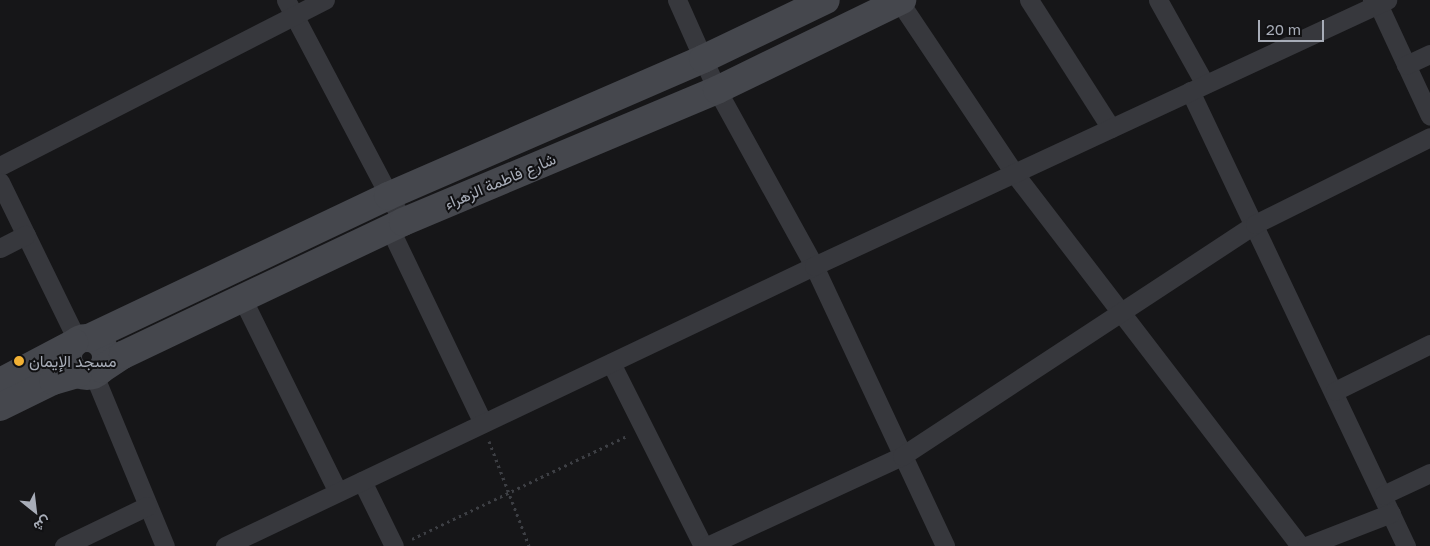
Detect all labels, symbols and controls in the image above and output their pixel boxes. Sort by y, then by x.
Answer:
scale bar [1260,10,1326,42]
text: 20 m [1266,20,1301,38]
street label: شارع فاطمة الزهراء [441,149,559,213]
place label: مسجد الإيمان [29,351,116,371]
marker: مسجد الإيمان [13,355,25,367]
north arrow [10,486,60,536]
text: ش [31,513,54,536]

